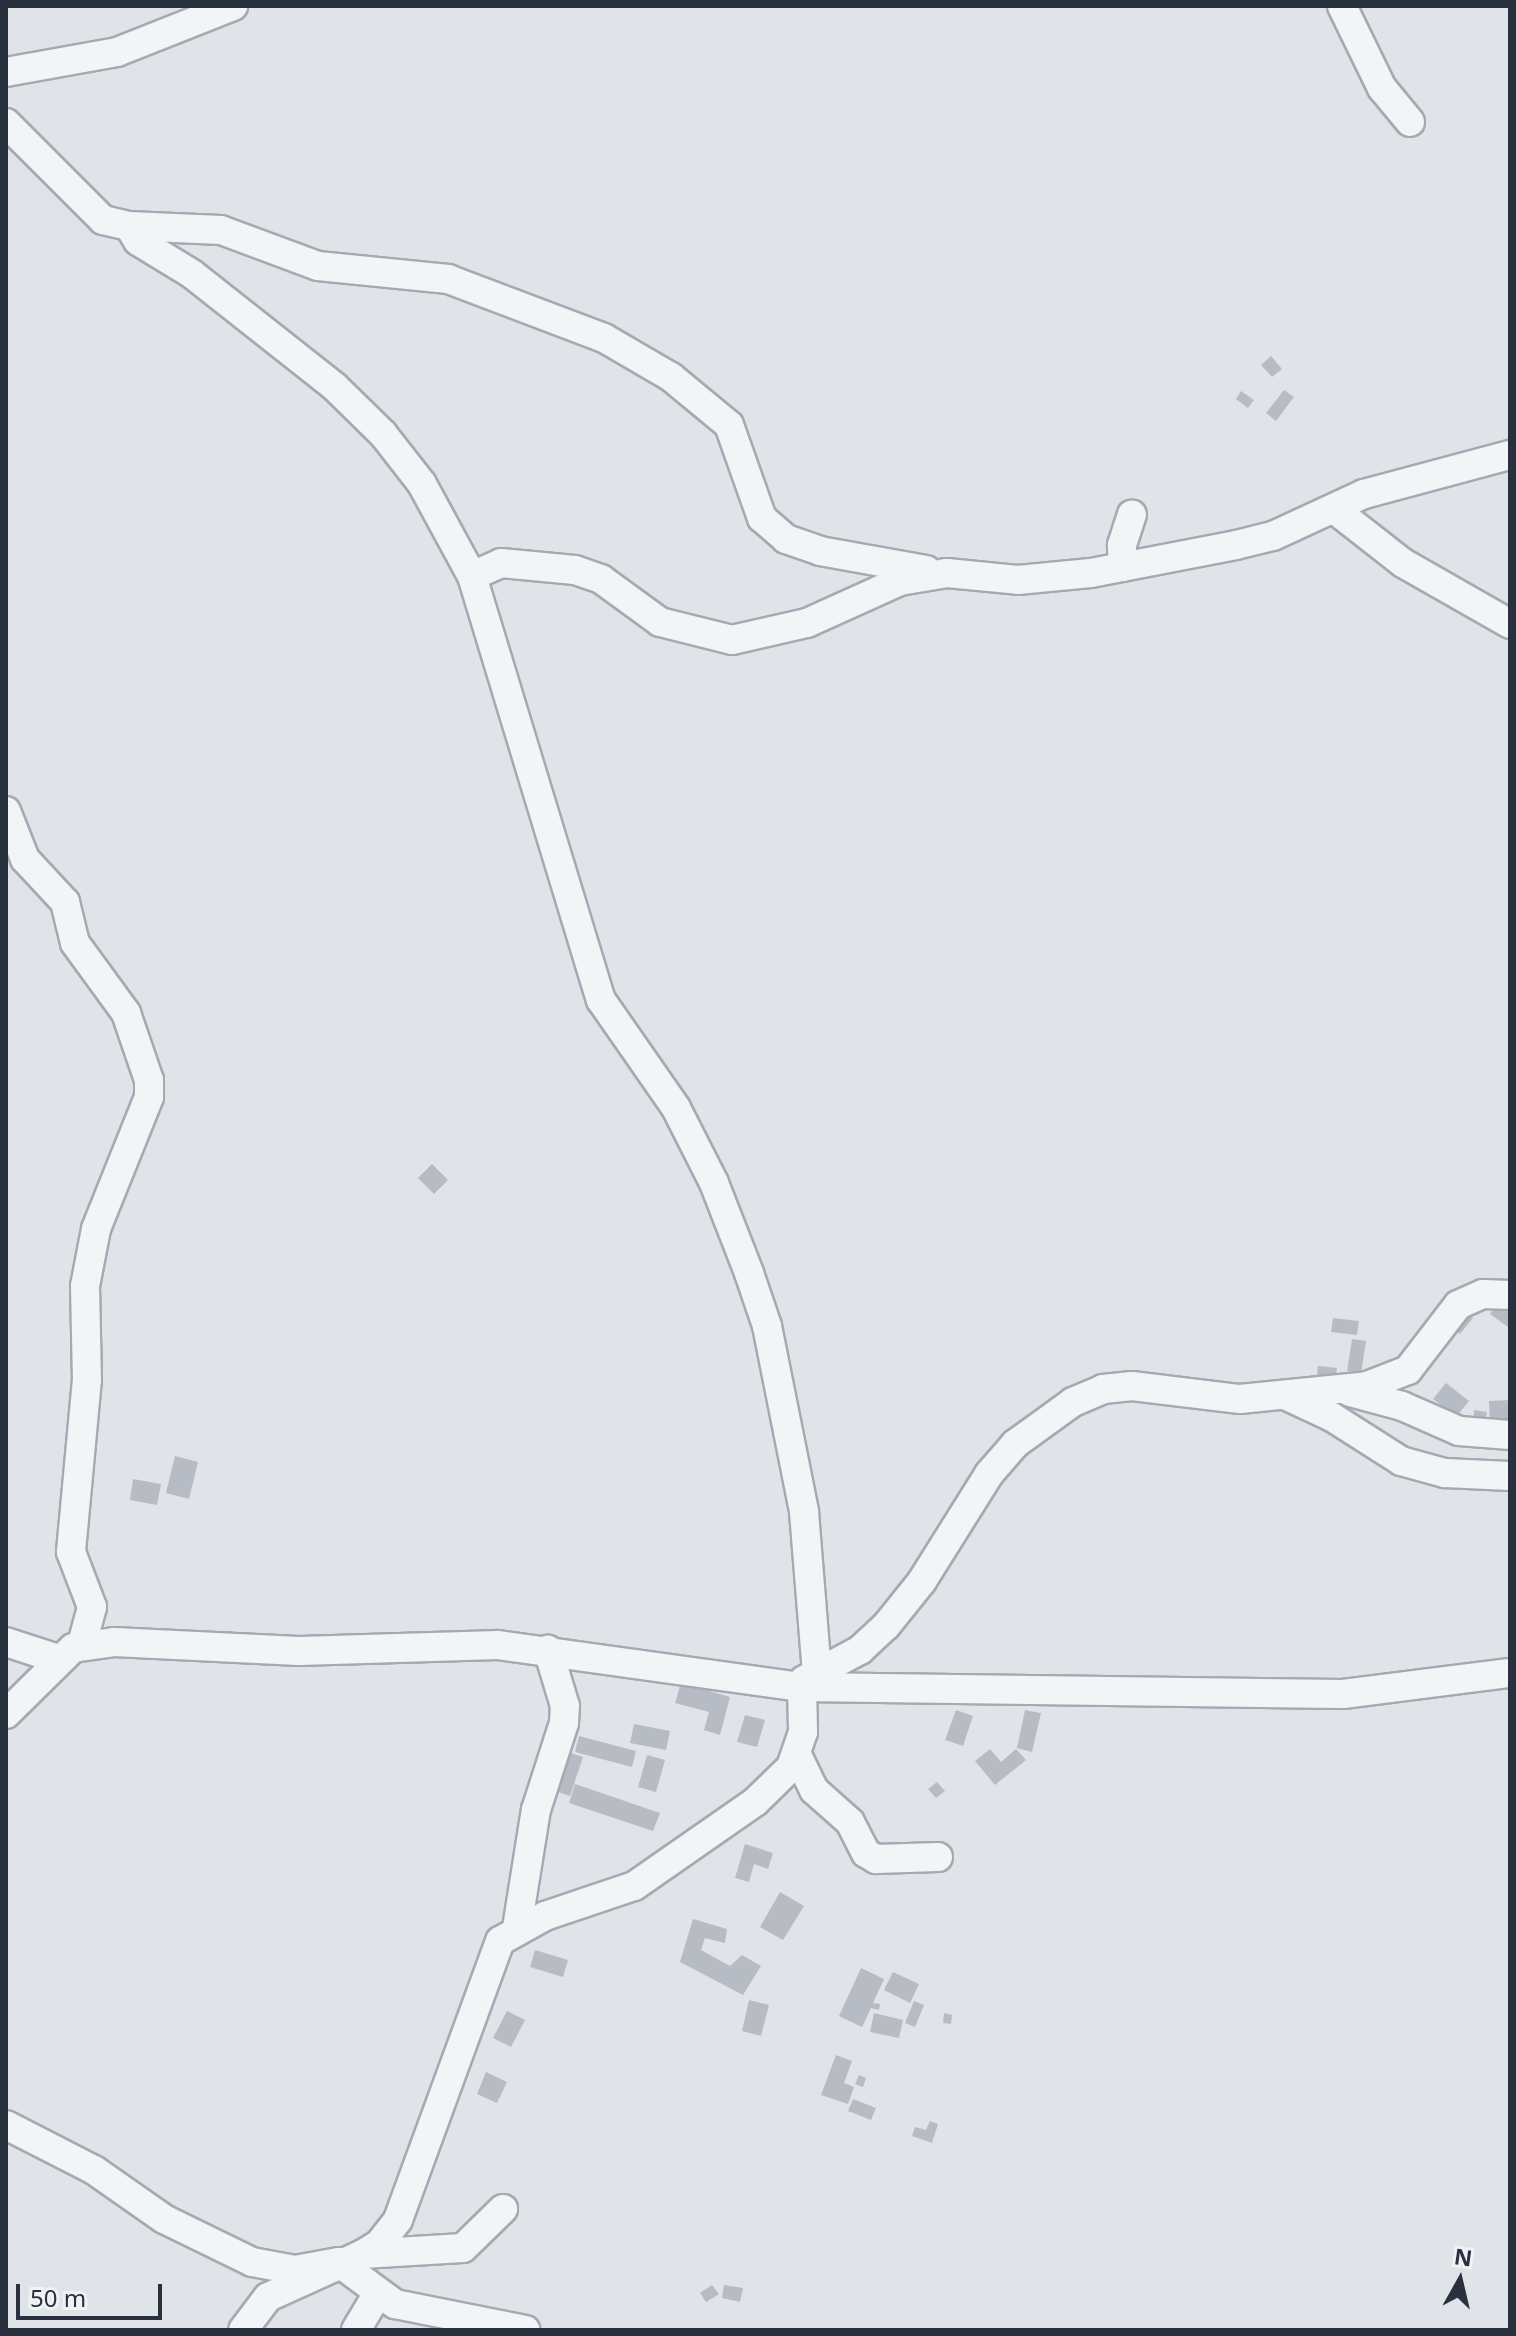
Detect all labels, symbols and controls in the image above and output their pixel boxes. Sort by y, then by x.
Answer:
north arrow [1420,2240,1500,2320]
text: N [1452,2240,1474,2272]
scale bar [20,2268,166,2318]
text: 50 m [30,2281,86,2314]

